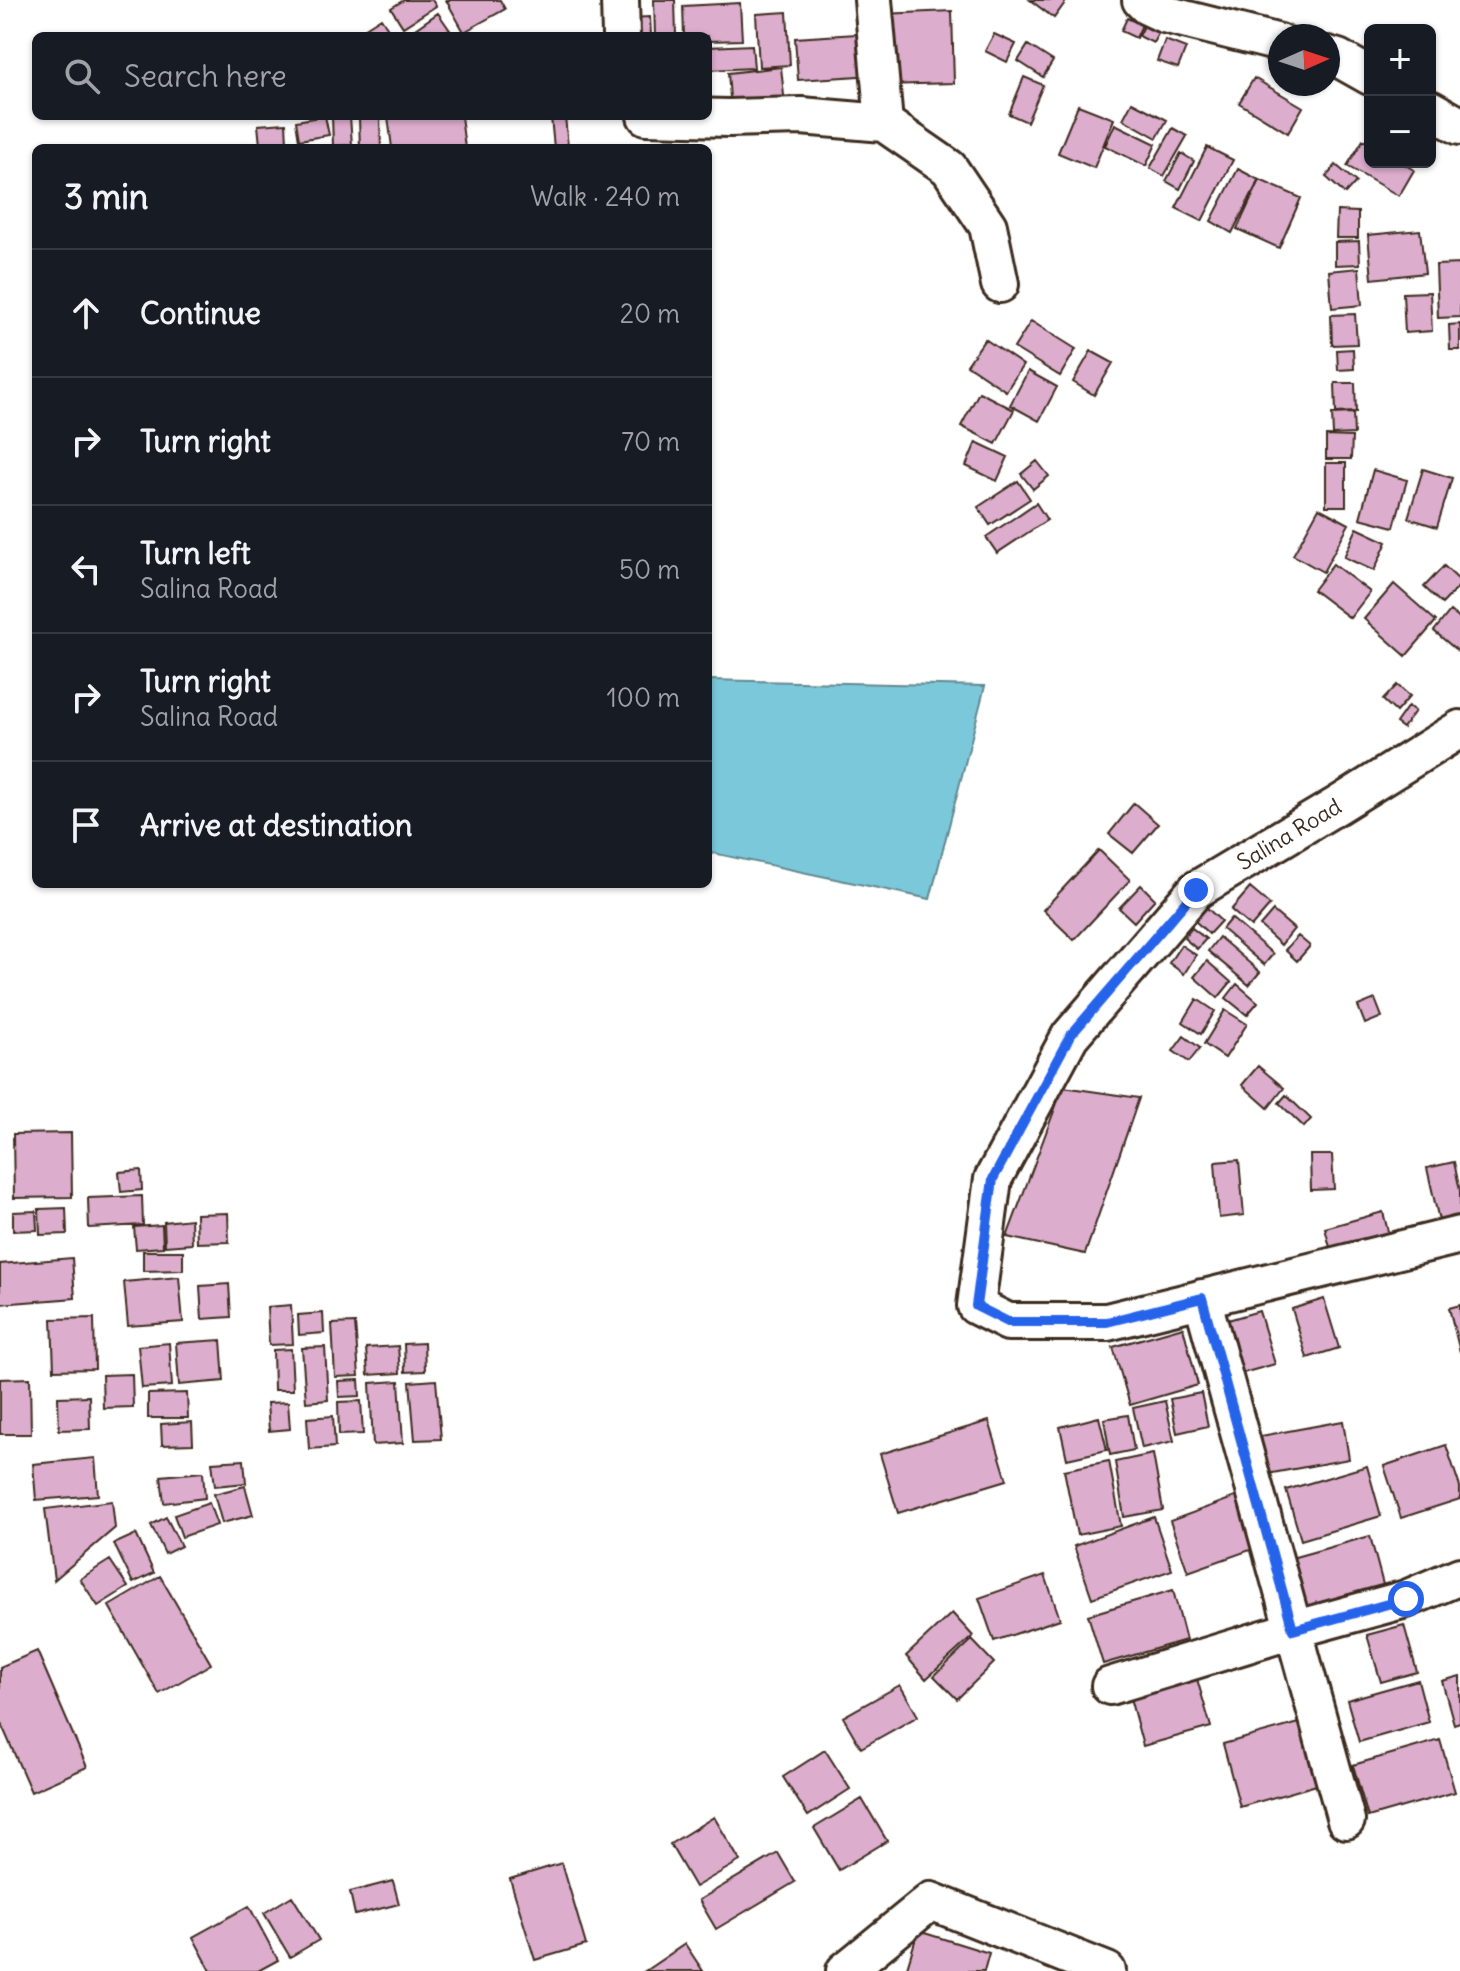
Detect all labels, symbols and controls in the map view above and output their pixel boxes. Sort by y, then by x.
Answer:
north arrow [1268,24,1340,96]
map controls [1364,24,1436,168]
button: + [1364,24,1436,96]
search box [32,32,712,120]
icon: search [60,54,104,98]
text: Search here [124,57,287,95]
button: − [1364,96,1436,168]
text: 3 min [64,175,149,218]
text: Walk · 240 m [530,180,680,213]
icon: ahead [64,291,108,335]
text: Continue [140,294,261,332]
text: 20 m [620,297,680,330]
icon: right [64,419,108,463]
text: Turn right [140,422,271,460]
text: 70 m [621,425,680,458]
text: Turn left [140,534,251,572]
icon: left [64,547,108,591]
text: 50 m [619,553,680,586]
text: Salina Road [140,572,278,605]
text: Turn right [140,662,271,700]
icon: right [64,675,108,719]
text: 100 m [606,681,680,714]
text: Salina Road [140,700,278,733]
street label: Salina Road [1232,792,1346,876]
icon: arrive [64,803,108,847]
text: Arrive at destination [140,806,412,844]
route end [1178,872,1214,908]
route start [1388,1581,1424,1617]

